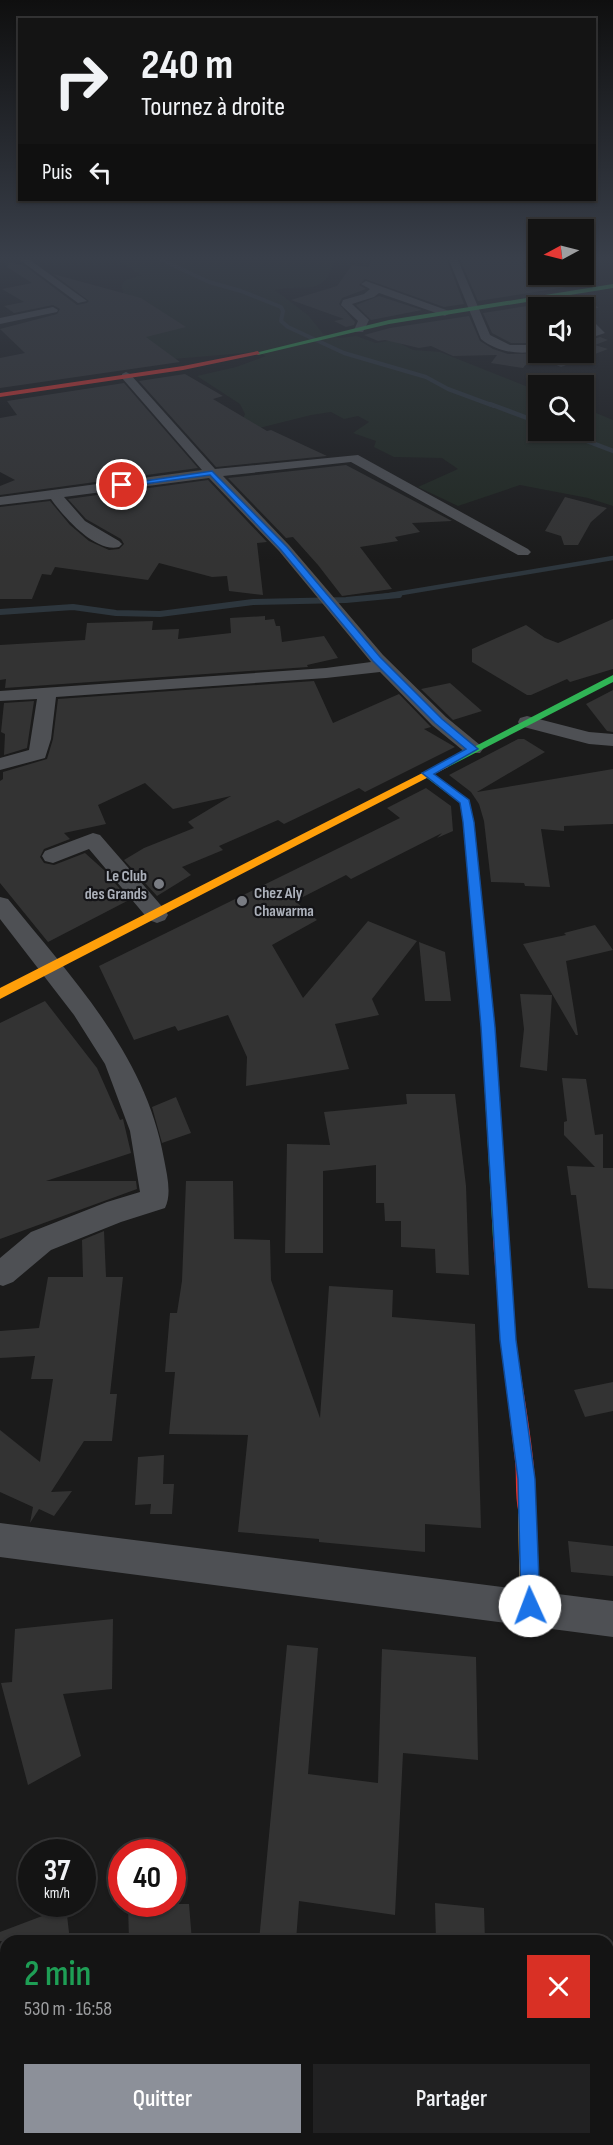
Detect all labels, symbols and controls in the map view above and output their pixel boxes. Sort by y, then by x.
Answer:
text: 240 m [141,40,233,91]
icon: right [42,42,120,120]
text: Tournez à droite [141,91,285,123]
icon: left [84,156,117,189]
text: Puis [42,159,72,186]
north arrow [528,219,594,285]
map controls [528,219,594,441]
button: sound [528,297,594,363]
button: search [528,375,594,441]
pin [96,459,147,510]
icon: arrive [105,468,138,501]
place label: Le Club des Grands [85,867,147,904]
marker: Le Club des Grands [152,877,166,891]
place label: Chez Aly Chawarma [254,884,314,921]
marker: Chez Aly Chawarma [235,894,249,908]
position arrow [498,1574,562,1638]
speed limit sign: 40 [108,1839,186,1917]
text: 37 [44,1853,70,1889]
text: km/h [44,1884,70,1903]
text: 2 min [24,1953,91,1996]
button: close [527,1955,590,2018]
text: 530 m · 16:58 [24,1997,112,2021]
button: Quitter [24,2064,301,2133]
button: Partager [313,2064,590,2133]

